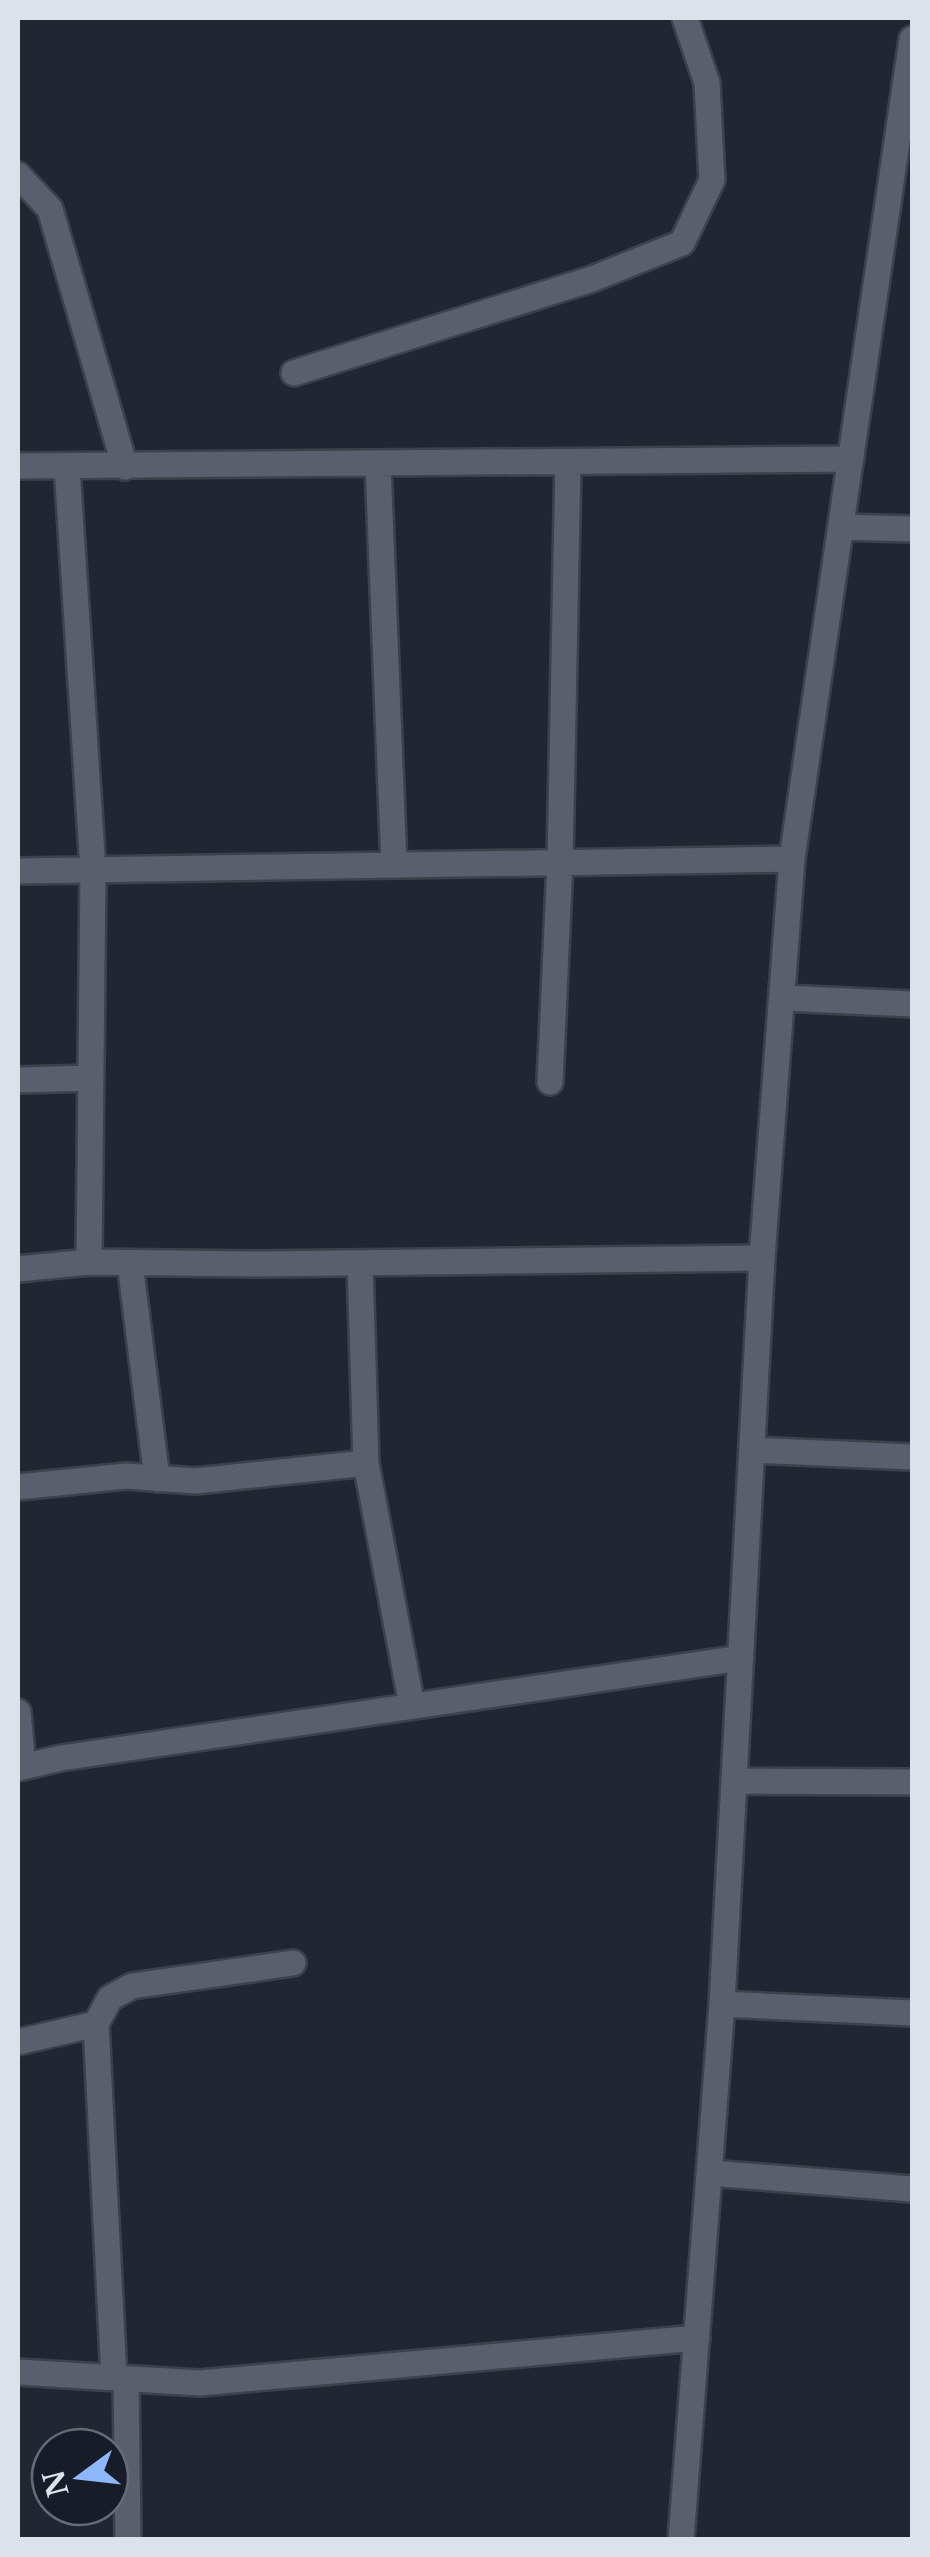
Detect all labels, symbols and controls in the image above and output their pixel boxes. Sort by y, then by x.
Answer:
north arrow [30,2427,130,2527]
text: N [36,2466,77,2501]

